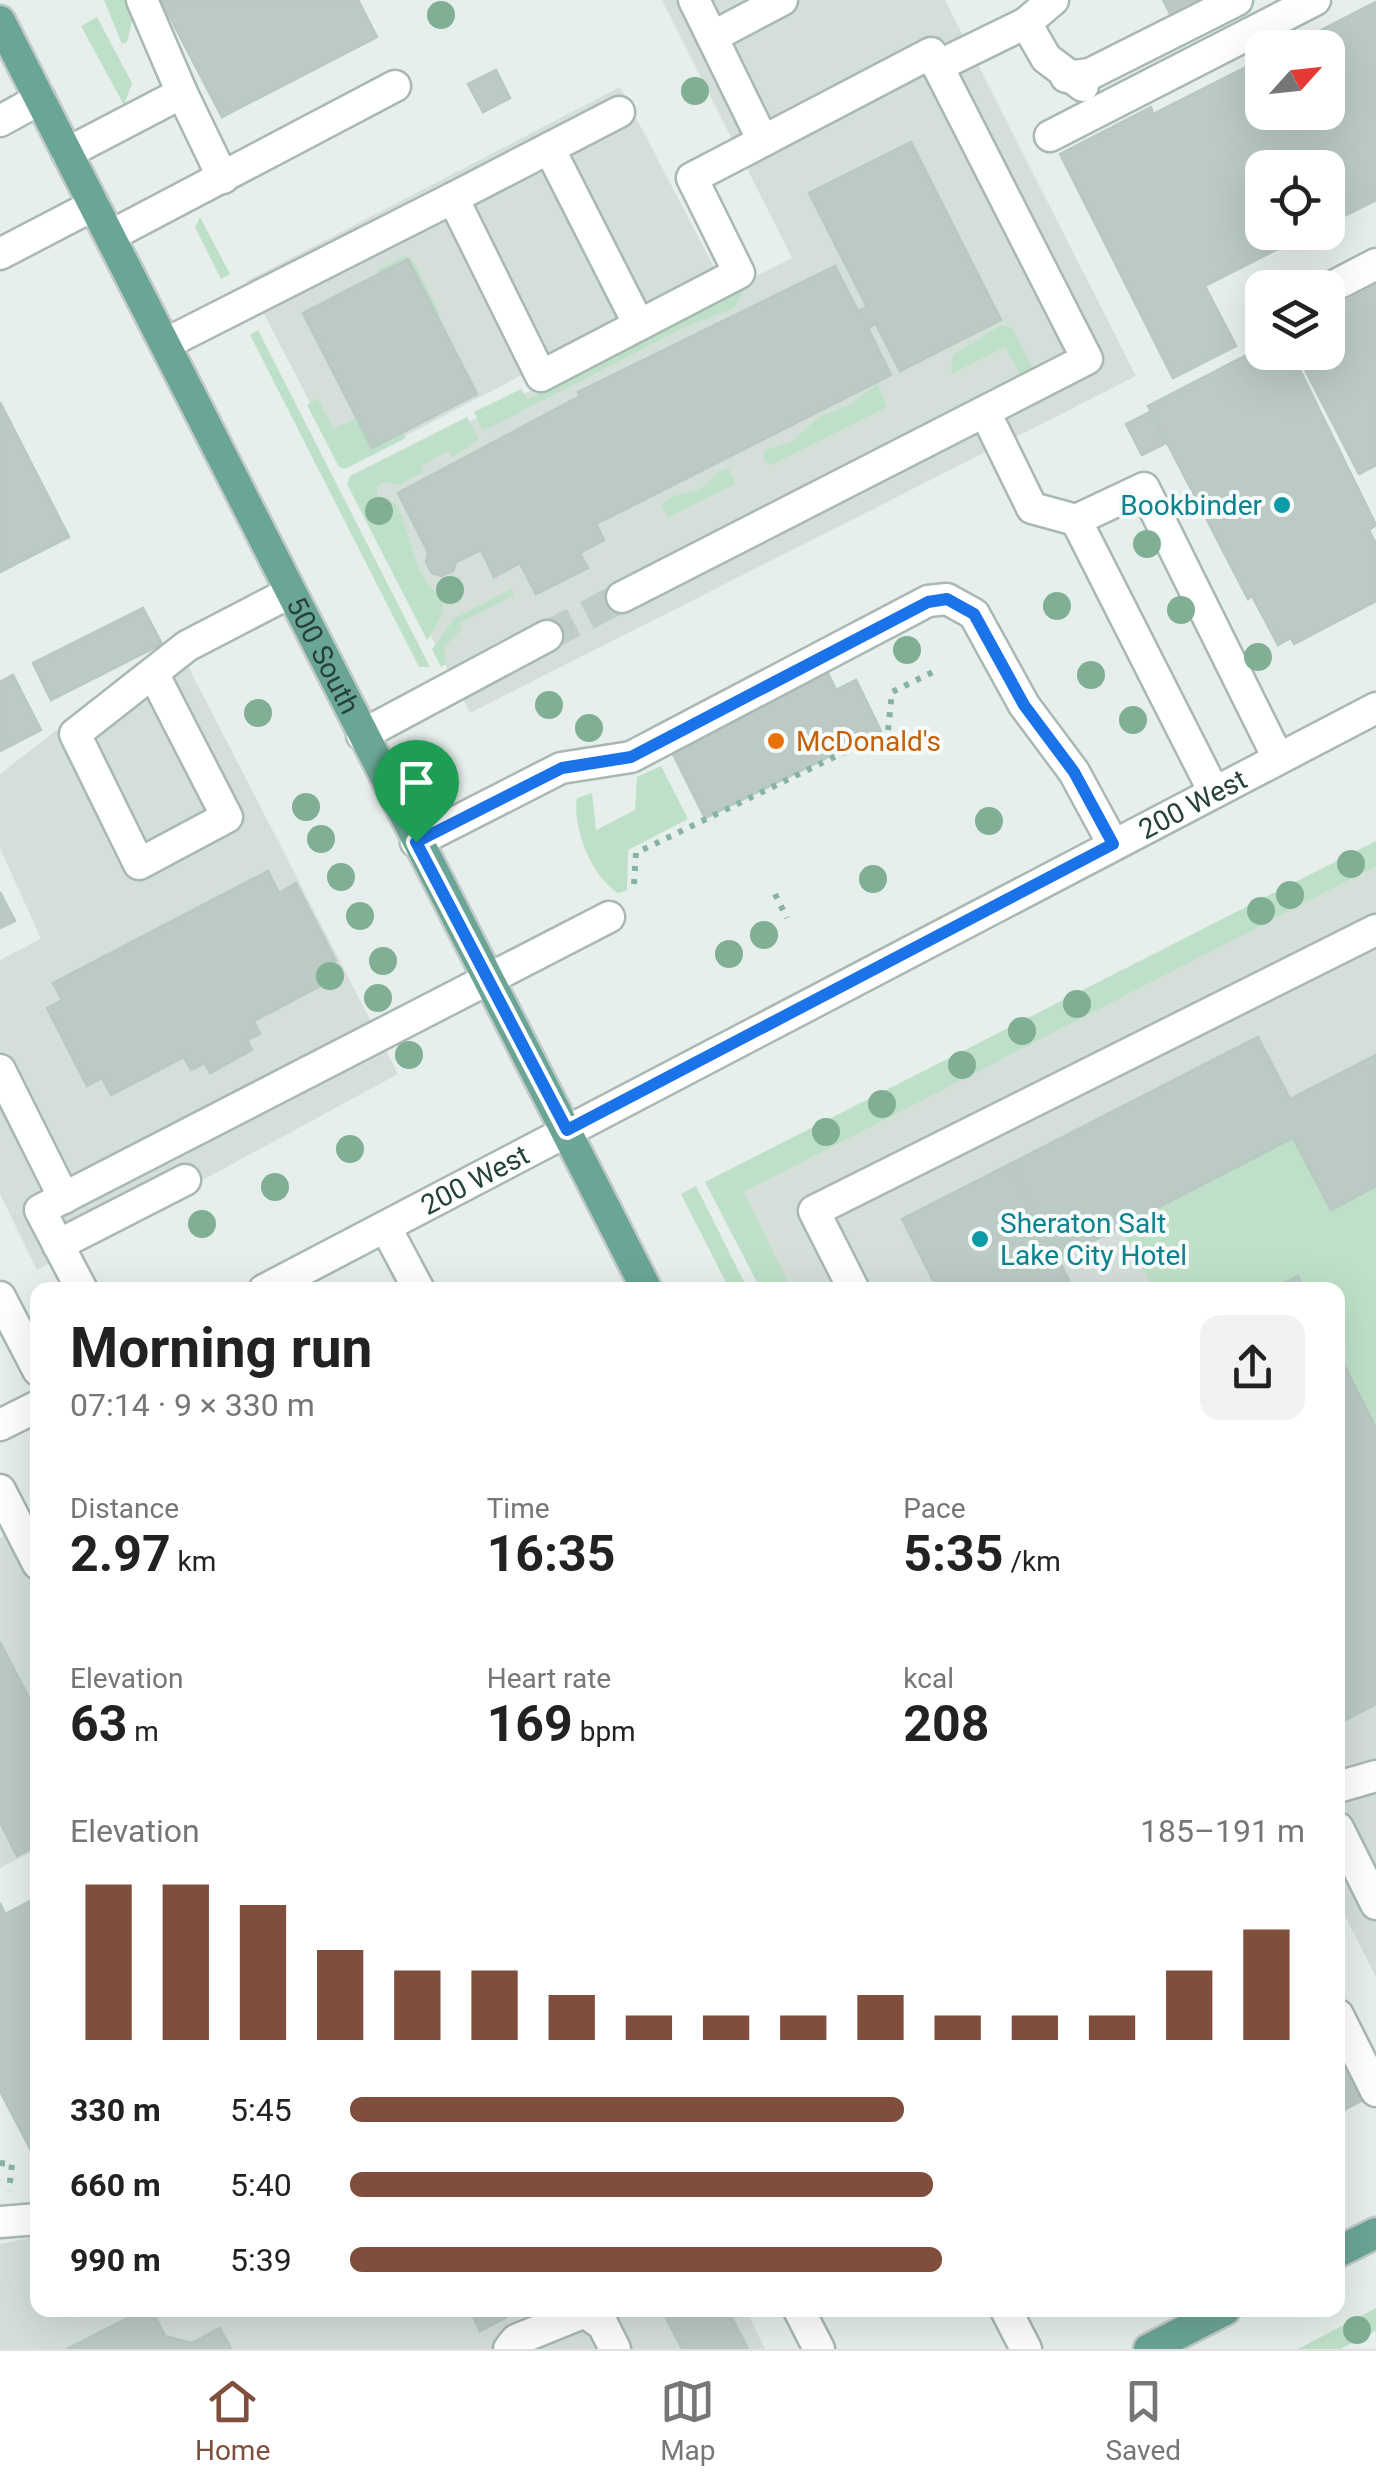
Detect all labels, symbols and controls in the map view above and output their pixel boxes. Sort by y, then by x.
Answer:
north arrow [1245,30,1345,130]
map controls [1245,30,1345,370]
button: locate [1245,150,1345,250]
button: layers [1245,270,1345,370]
place label: Bookbinder [1120,489,1263,522]
marker: Bookbinder [1271,494,1293,516]
street label: 500 South [280,591,367,719]
place label: McDonald's [796,725,941,758]
marker: McDonald's [765,730,787,752]
pin [374,740,459,843]
icon: arrive [389,755,444,810]
street label: 200 West [1133,762,1252,846]
street label: 200 West [415,1138,534,1221]
place label: Sheraton Salt Lake City Hotel [1000,1207,1187,1272]
marker: Sheraton Salt Lake City Hotel [969,1228,991,1250]
button: share [1200,1315,1305,1420]
text: Morning run [70,1316,372,1380]
text: 07:14 · 9 × 330 m [70,1386,315,1424]
text: Distance [70,1492,179,1525]
text: Time [487,1492,550,1525]
text: Pace [903,1492,966,1525]
text: 2.97 [70,1525,171,1583]
text: 16:35 [487,1525,616,1583]
text: 5:35 [903,1525,1003,1583]
text: km [171,1545,216,1578]
text: /km [1003,1545,1061,1578]
text: Elevation [70,1662,183,1695]
text: Heart rate [487,1662,611,1695]
text: kcal [903,1662,954,1695]
text: 63 [70,1695,127,1753]
text: 169 [487,1695,573,1753]
text: 208 [903,1695,989,1753]
text: m [127,1715,159,1748]
text: bpm [573,1715,636,1748]
text: Elevation [70,1812,200,1850]
text: 185–191 m [1140,1812,1305,1850]
text: 330 m [70,2091,161,2129]
text: 5:45 [230,2091,292,2129]
text: 660 m [70,2166,161,2204]
text: 5:40 [230,2166,292,2204]
text: 990 m [70,2241,161,2279]
text: 5:39 [230,2241,292,2279]
tab: Home [195,2374,270,2467]
tab: Map [660,2374,716,2467]
tab: Saved [1105,2374,1181,2467]

